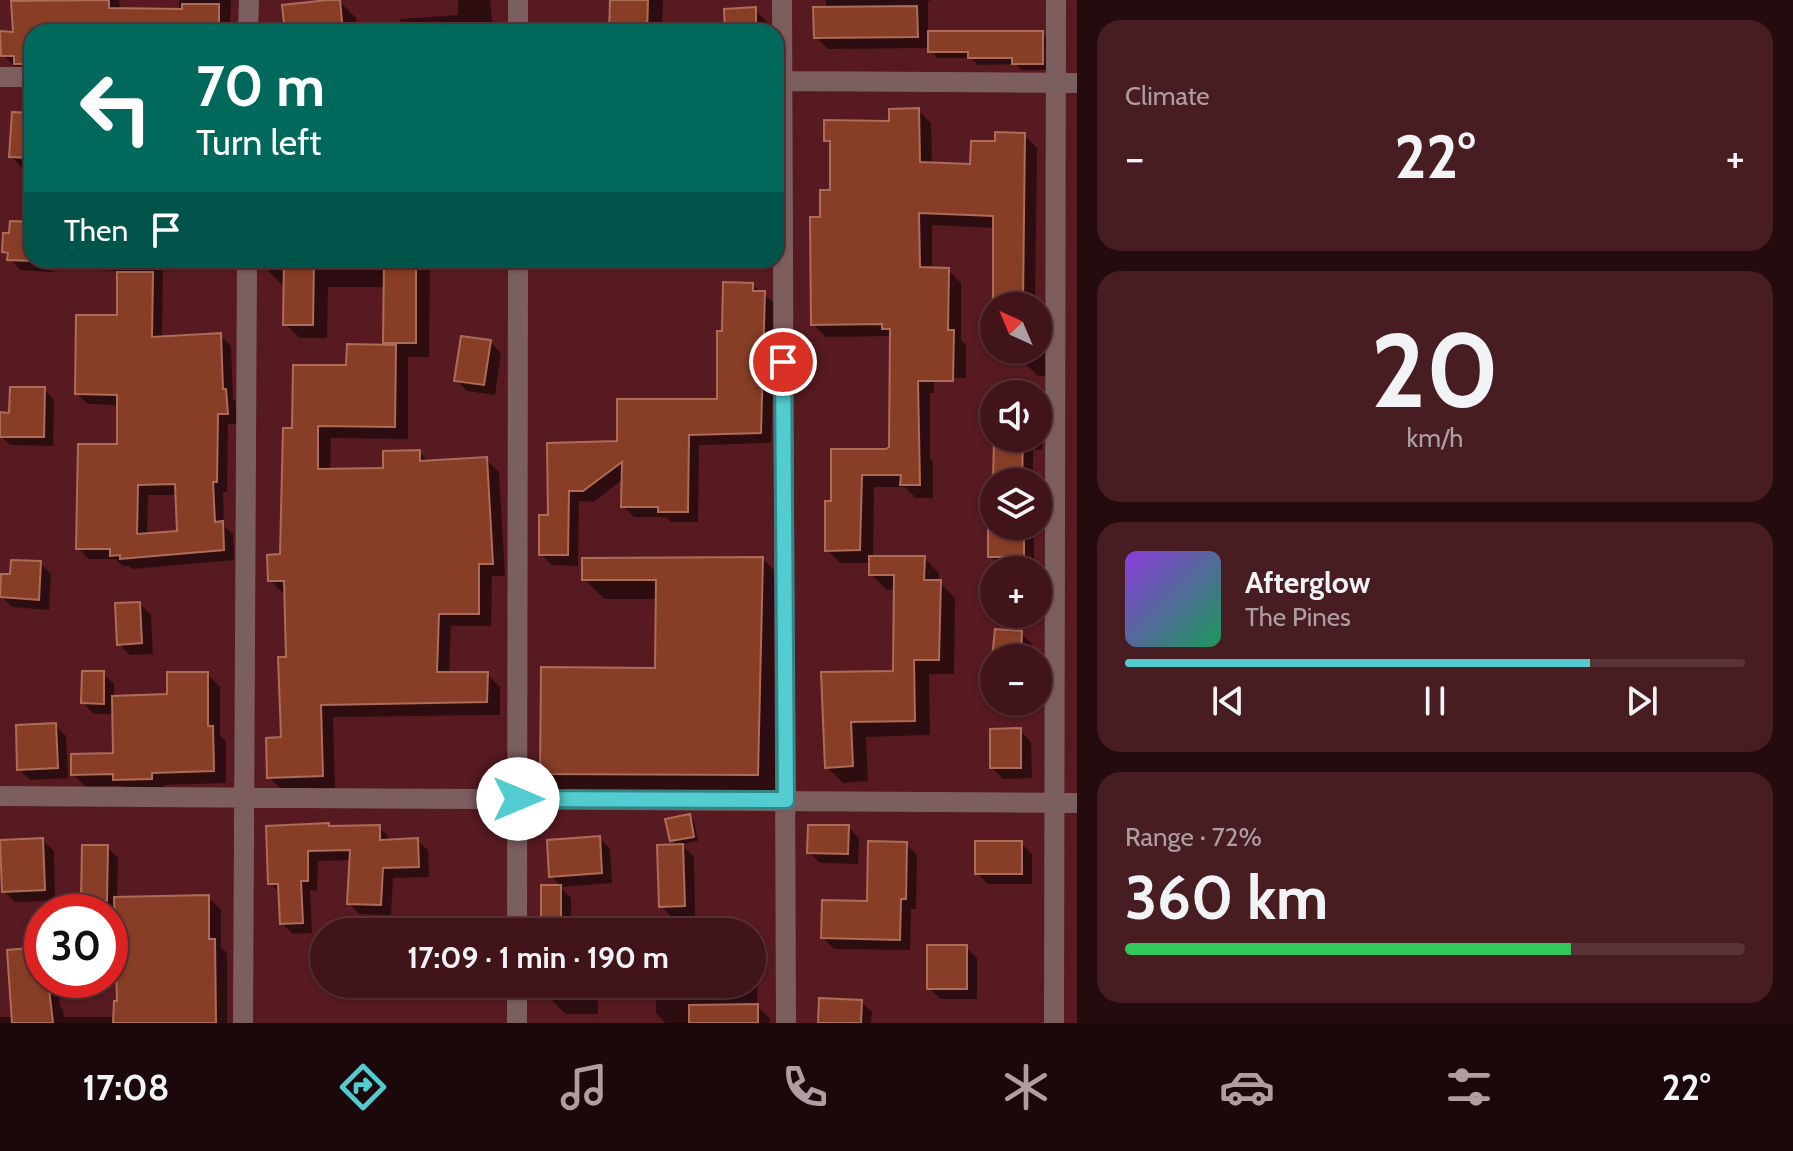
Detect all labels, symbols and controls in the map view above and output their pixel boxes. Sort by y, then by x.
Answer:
text: 70 m [196,52,325,120]
icon: left [64,56,168,160]
text: Climate [1125,80,1210,112]
text: Turn left [196,120,321,164]
text: 22° [1395,120,1475,193]
text: − [1125,131,1144,184]
text: + [1726,131,1745,184]
icon: arrive [144,208,188,252]
text: Then [64,212,128,249]
north arrow [980,292,1052,364]
map controls [980,292,1052,716]
text: 20 [1371,307,1499,433]
pin [749,328,817,396]
icon: arrive [761,340,805,384]
button: sound [980,380,1052,452]
text: km/h [1407,422,1463,454]
button: layers [980,468,1052,540]
button: + [980,556,1052,628]
text: Afterglow [1245,564,1371,601]
text: The Pines [1245,601,1351,633]
button: − [980,644,1052,716]
icon: previous [1206,679,1250,723]
icon: pause [1413,679,1457,723]
icon: next [1620,679,1664,723]
position arrow [476,757,560,841]
text: Range · 72% [1125,821,1262,853]
text: 360 km [1125,861,1328,934]
speed limit sign: 30 [24,894,128,998]
text: 17:09 · 1 min · 190 m [407,939,669,976]
icon: directions [335,1059,391,1115]
icon: music [556,1059,612,1115]
icon: phone [777,1059,833,1115]
icon: climate [998,1059,1054,1115]
icon: car [1219,1059,1275,1115]
icon: filters [1441,1059,1497,1115]
text: 17:08 [83,1065,169,1109]
text: 22° [1662,1065,1710,1109]

